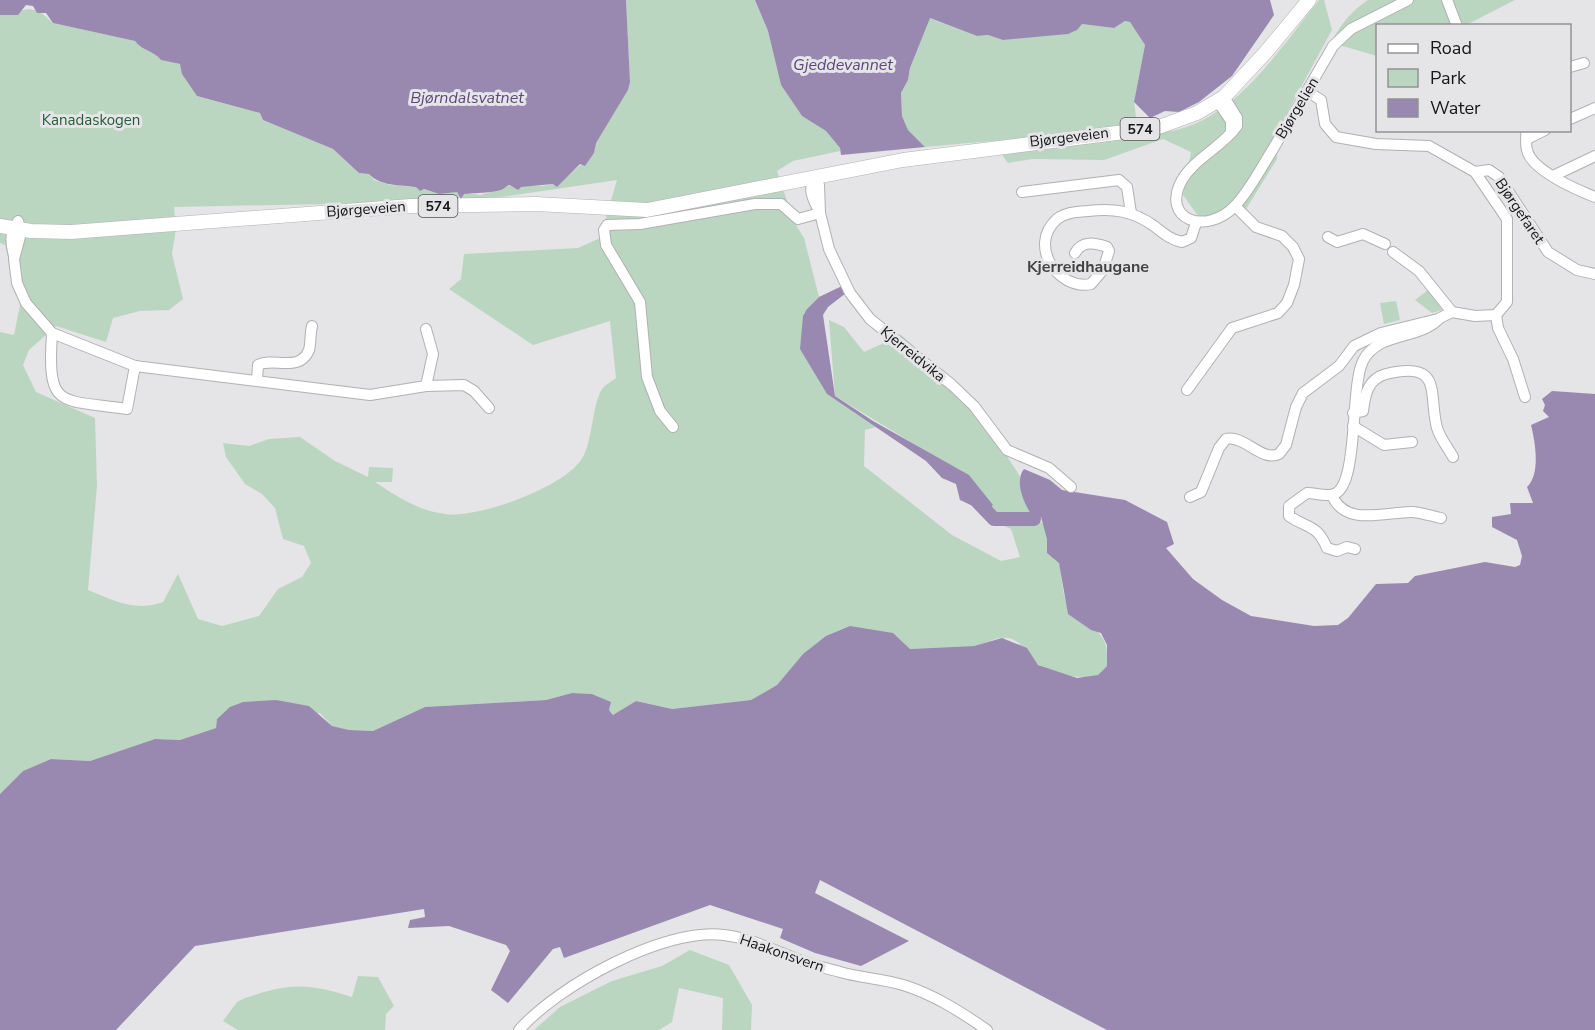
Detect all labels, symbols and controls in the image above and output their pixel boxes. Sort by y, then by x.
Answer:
legend [1376,24,1571,132]
text: Road [1430,36,1472,60]
water label: Gjeddevannet [793,54,893,76]
text: Park [1430,66,1467,90]
street label: Bjørgelien [1271,73,1323,143]
water label: Bjørndalsvatnet [410,87,524,109]
text: Water [1430,96,1481,120]
park label: Kanadaskogen [42,110,140,130]
road number: 574 [1120,118,1160,140]
street label: Bjørgeveien [1028,122,1110,152]
street label: Bjørgefaret [1491,174,1550,248]
road number: 574 [418,195,458,217]
street label: Bjørgeveien [326,196,406,222]
district label: Kjerreidhaugane [1027,256,1149,278]
street label: Kjerreidvika [876,322,950,386]
street label: Haakonsvern [737,929,827,977]

